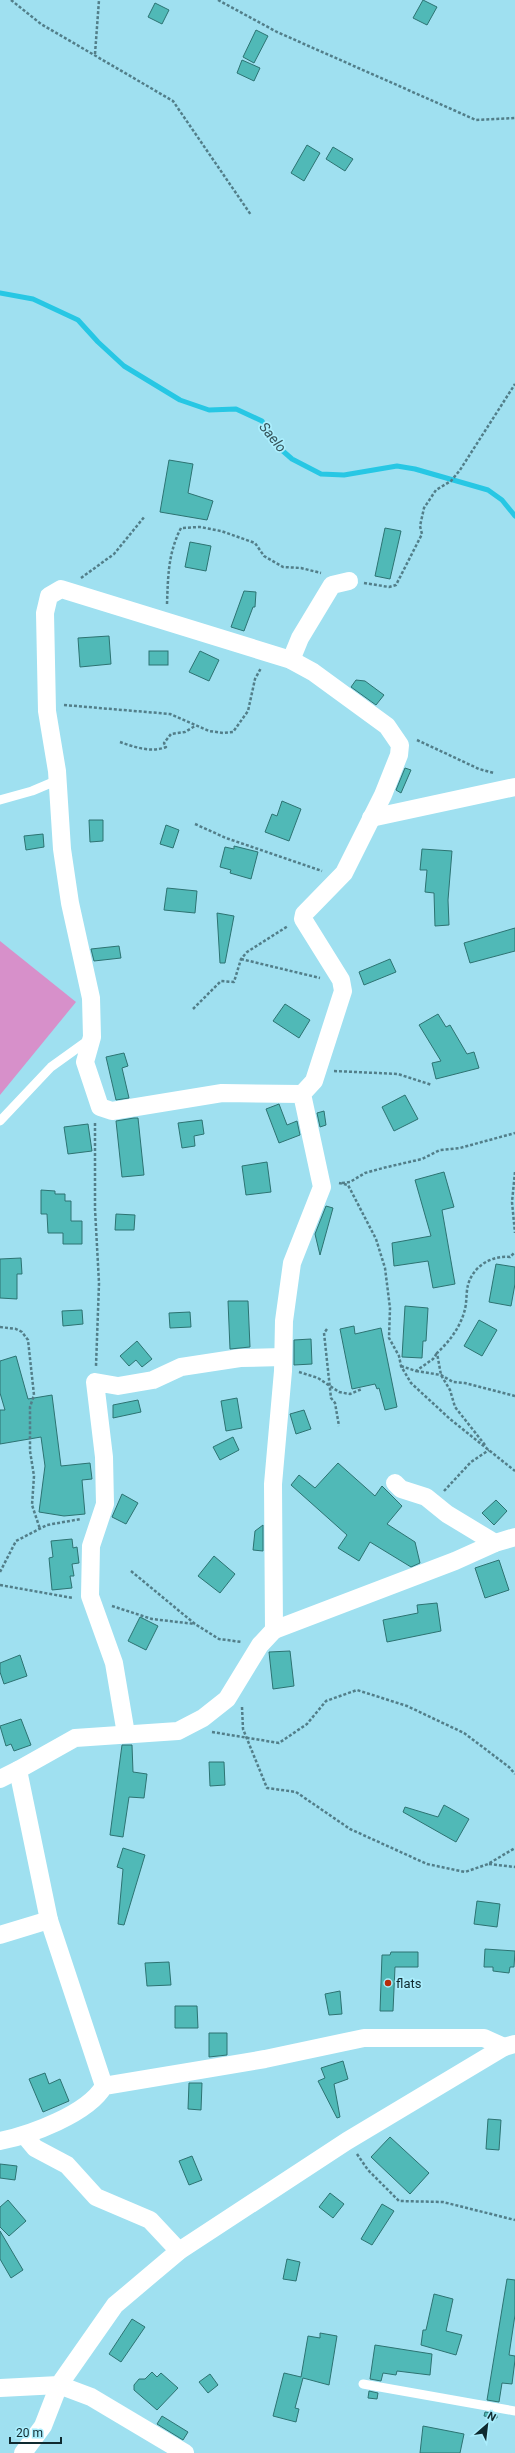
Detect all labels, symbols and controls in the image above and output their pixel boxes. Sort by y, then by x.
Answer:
water label: Saelo [256,419,290,455]
place label: flats [396,1976,422,1991]
marker: flats [383,1978,393,1988]
north arrow [467,2405,507,2445]
text: N [485,2409,498,2424]
scale bar [10,2419,61,2445]
text: 20 m [16,2426,43,2440]

